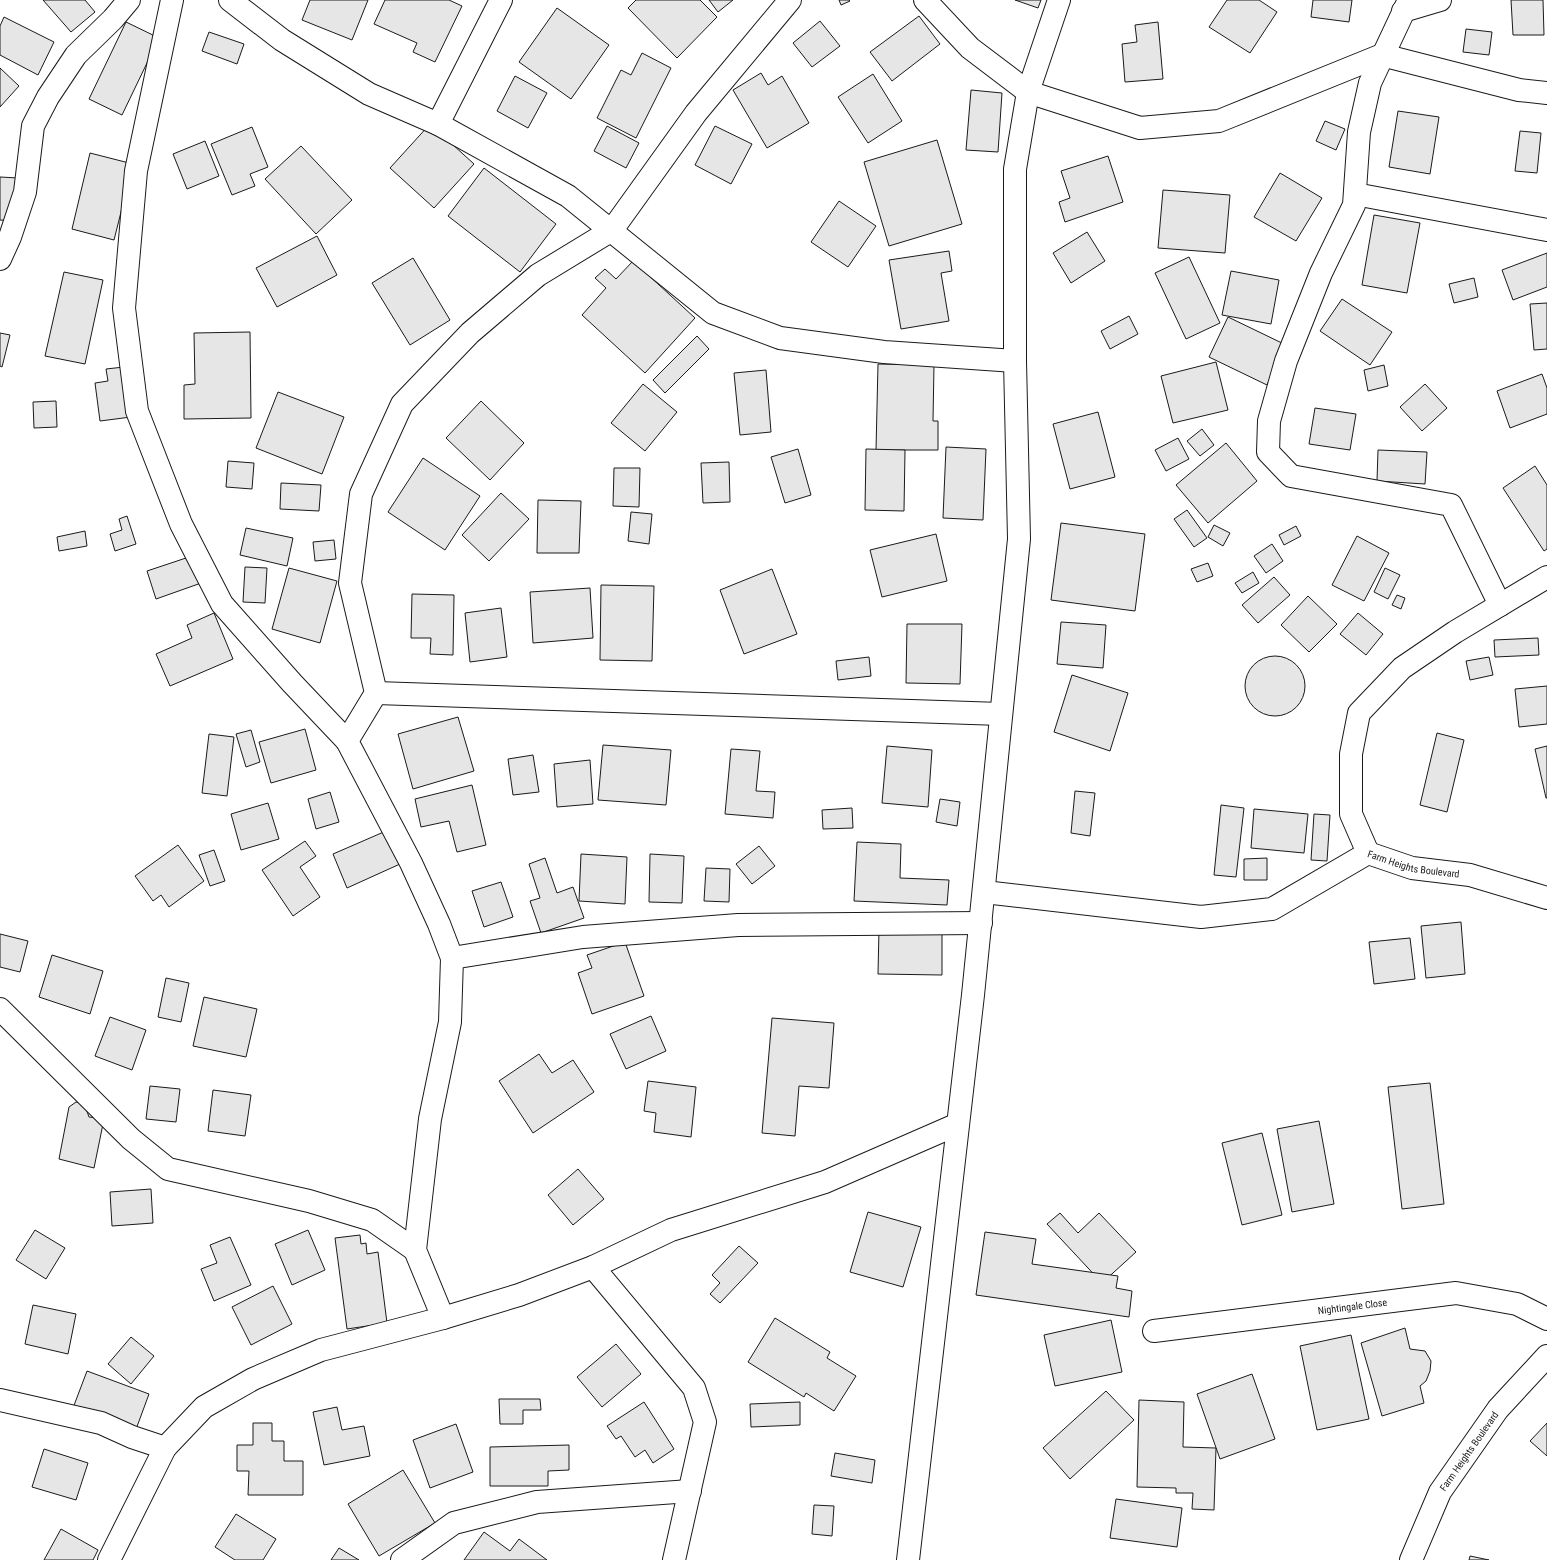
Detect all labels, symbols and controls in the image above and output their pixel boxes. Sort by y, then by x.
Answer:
street label: Farm Heights Boulevard [1366,848,1460,879]
street label: Nightingale Close [1317,1296,1388,1316]
street label: Farm Heights Boulevard [1437,1409,1500,1493]

